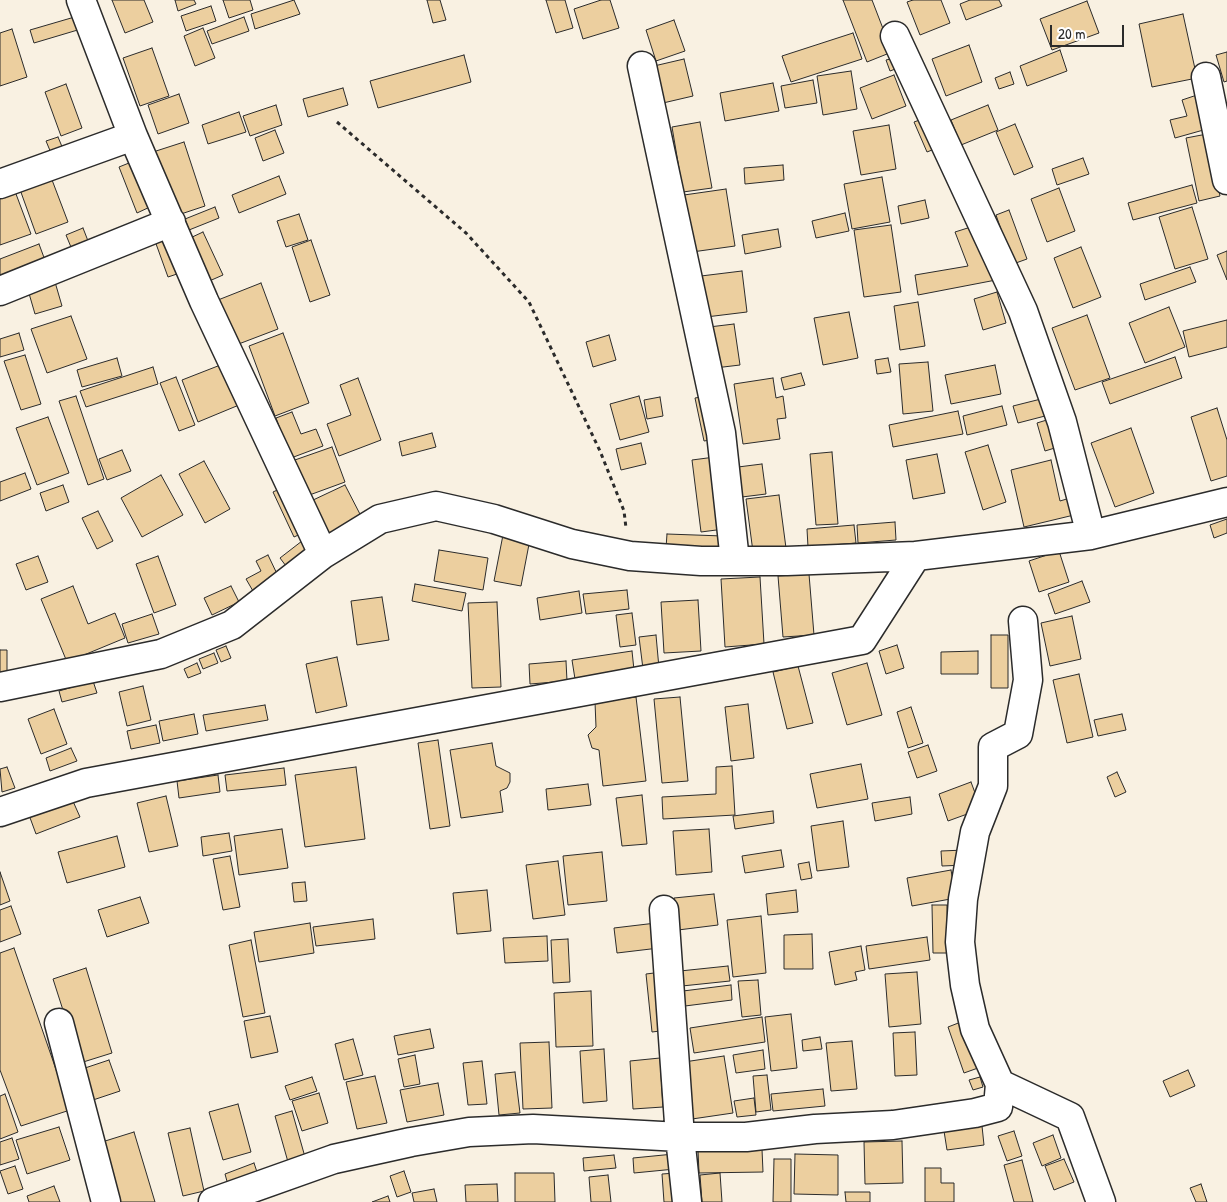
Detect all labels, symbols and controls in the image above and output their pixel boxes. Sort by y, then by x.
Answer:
scale bar [1052,15,1126,47]
text: 20 m [1058,23,1085,44]

